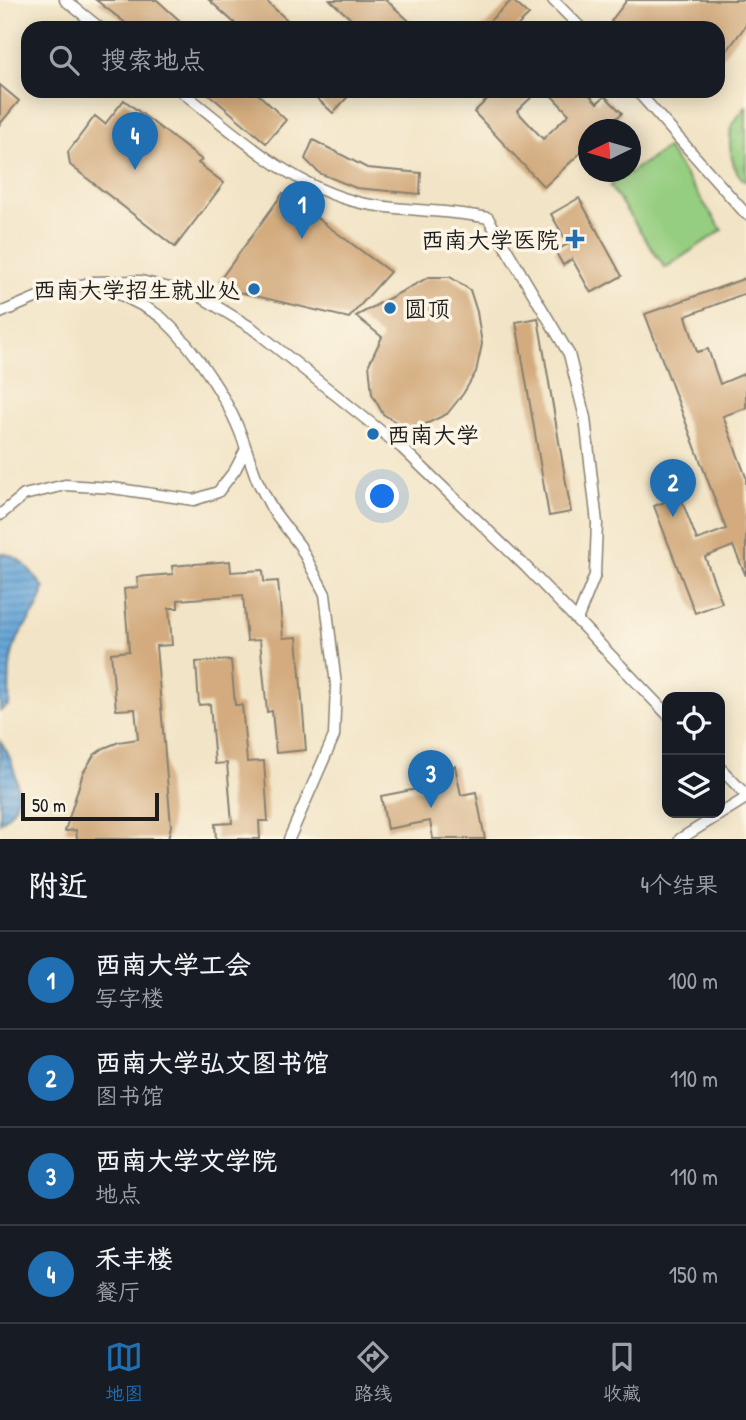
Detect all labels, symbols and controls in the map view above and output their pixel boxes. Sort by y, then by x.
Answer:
search box [21,21,725,98]
icon: search [45,41,83,79]
text: 搜索地点 [101,42,205,77]
pin: 4 [112,112,158,170]
north arrow [578,119,641,182]
pin: 1 [279,181,325,239]
place label: 西南大学医院 [421,224,559,255]
marker: 西南大学医院 [565,229,585,249]
place label: 西南大学招生就业处 [33,274,240,305]
marker: 西南大学招生就业处 [246,281,262,297]
place label: 圆顶 [404,293,450,324]
marker: 圆顶 [382,300,398,316]
place label: 西南大学 [387,419,479,450]
marker: 西南大学 [365,426,381,442]
pin: 2 [650,459,696,517]
your location [365,479,399,513]
map controls [662,692,725,818]
button: locate [662,692,725,755]
pin: 3 [408,750,454,808]
button: layers [662,755,725,818]
scale bar [21,790,159,822]
text: 50 m [32,792,66,818]
text: 附近 [28,865,88,905]
text: 4个结果 [640,869,718,900]
text: 西南大学工会 [95,947,251,982]
text: 1 [47,965,55,996]
text: 100 m [668,965,718,996]
text: 写字楼 [95,982,164,1013]
text: 西南大学弘文图书馆 [95,1045,329,1080]
text: 2 [46,1063,56,1094]
text: 110 m [670,1063,718,1094]
text: 图书馆 [95,1080,164,1111]
text: 西南大学文学院 [95,1143,277,1178]
text: 3 [46,1161,56,1192]
text: 110 m [670,1161,718,1192]
text: 地点 [95,1178,141,1209]
text: 禾丰楼 [95,1241,173,1276]
text: 4 [47,1259,55,1290]
text: 150 m [669,1259,718,1290]
text: 餐厅 [95,1276,141,1307]
tab: 地图 [105,1338,143,1406]
tab: 路线 [354,1338,392,1406]
tab: 收藏 [603,1338,641,1406]

